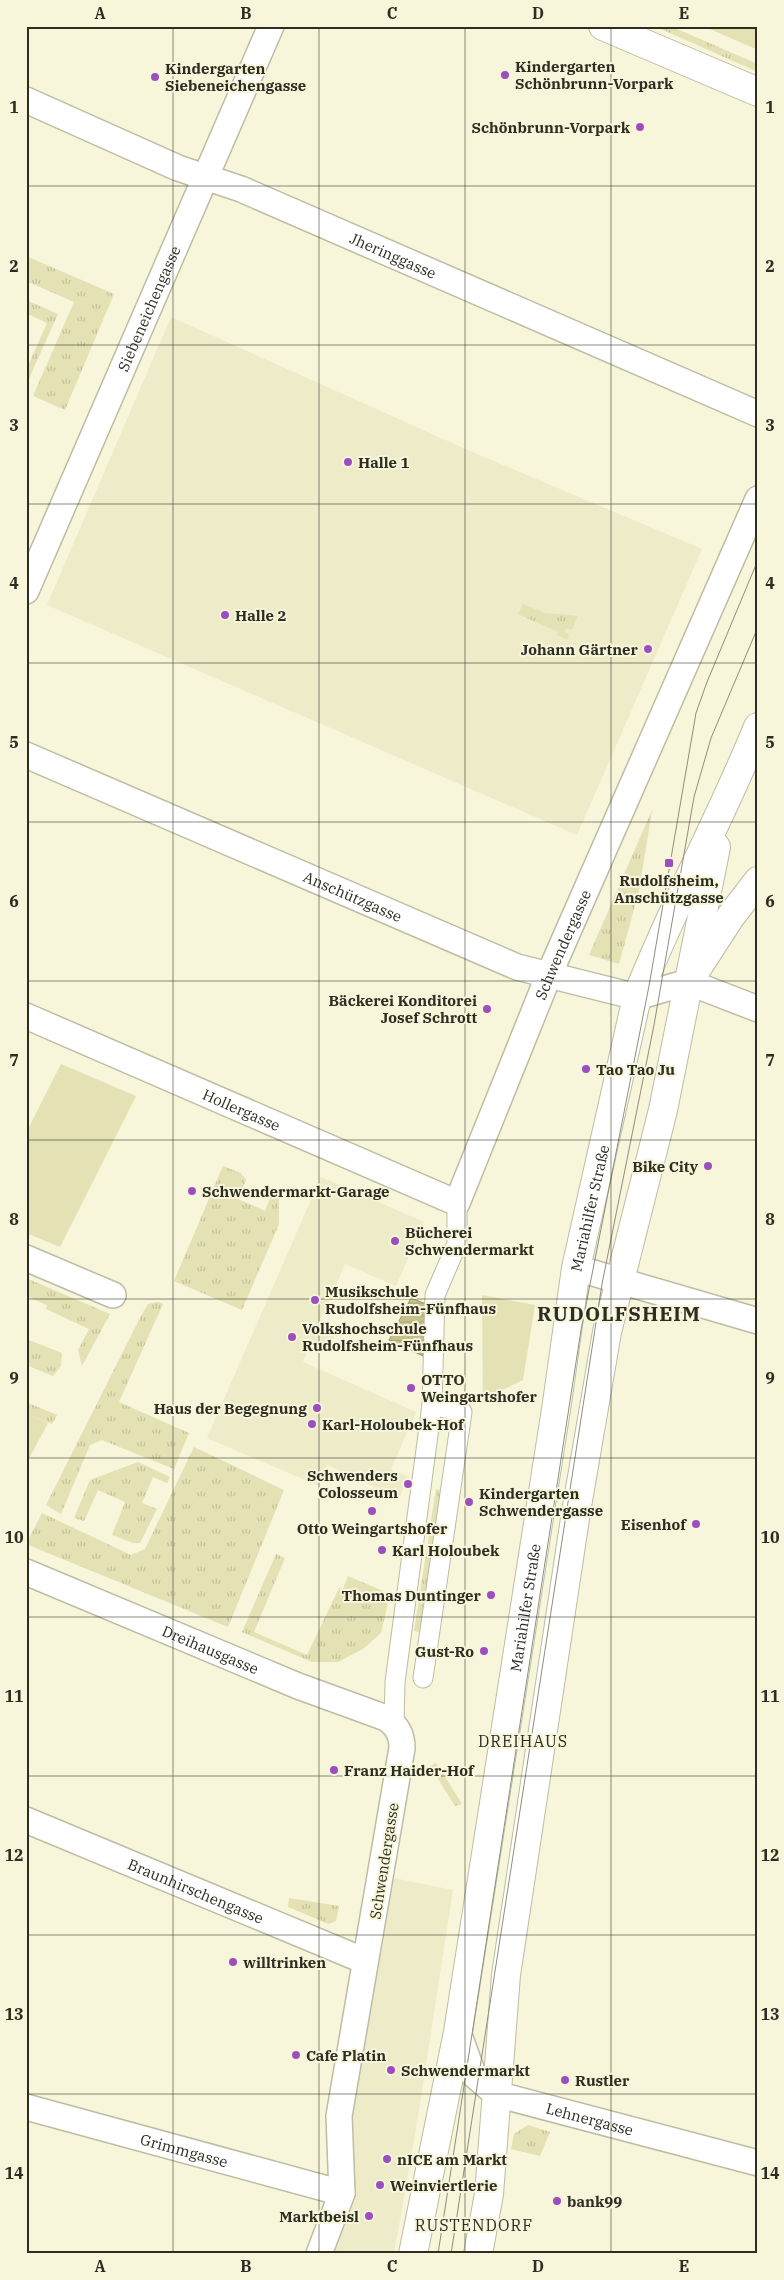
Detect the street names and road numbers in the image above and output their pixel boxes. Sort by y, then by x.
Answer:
street label: Jheringgasse [347,228,439,282]
street label: Siebeneichengasse [113,243,184,374]
street label: Anschützgasse [301,866,405,926]
street label: Schwendergasse [530,887,595,1002]
street label: Hollergasse [200,1084,283,1135]
street label: Mariahilfer Straße [566,1143,613,1273]
street label: Mariahilfer Straße [505,1542,544,1673]
street label: Dreihausgasse [159,1621,262,1678]
street label: Schwendergasse [365,1801,403,1921]
street label: Braunhirschengasse [125,1854,267,1927]
street label: Lehnergasse [544,2098,635,2139]
street label: Grimmgasse [138,2129,230,2171]

